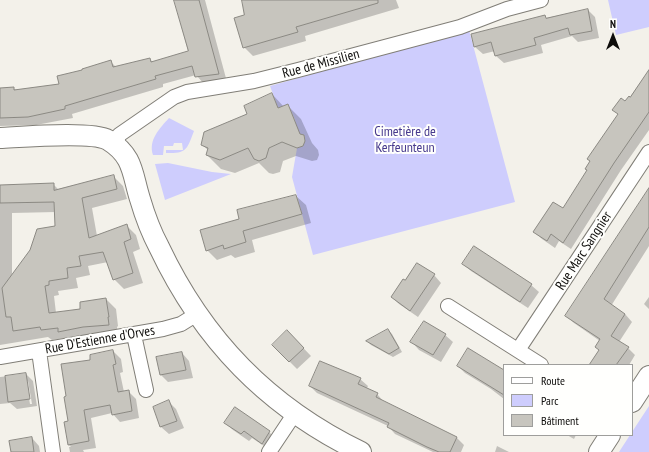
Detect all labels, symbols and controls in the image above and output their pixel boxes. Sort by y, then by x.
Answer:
north arrow [593,16,633,56]
text: N [610,17,616,31]
street label: Rue de Missilien [281,46,361,82]
park label: Cimetière de Kerfeunteun [374,124,436,156]
street label: Rue Marc Sangnier [552,209,616,293]
street label: Rue D'Estienne d'Orves [44,322,156,358]
legend [503,364,633,436]
text: Route [541,373,565,388]
text: Parc [541,393,558,408]
text: Bâtiment [541,413,579,428]

